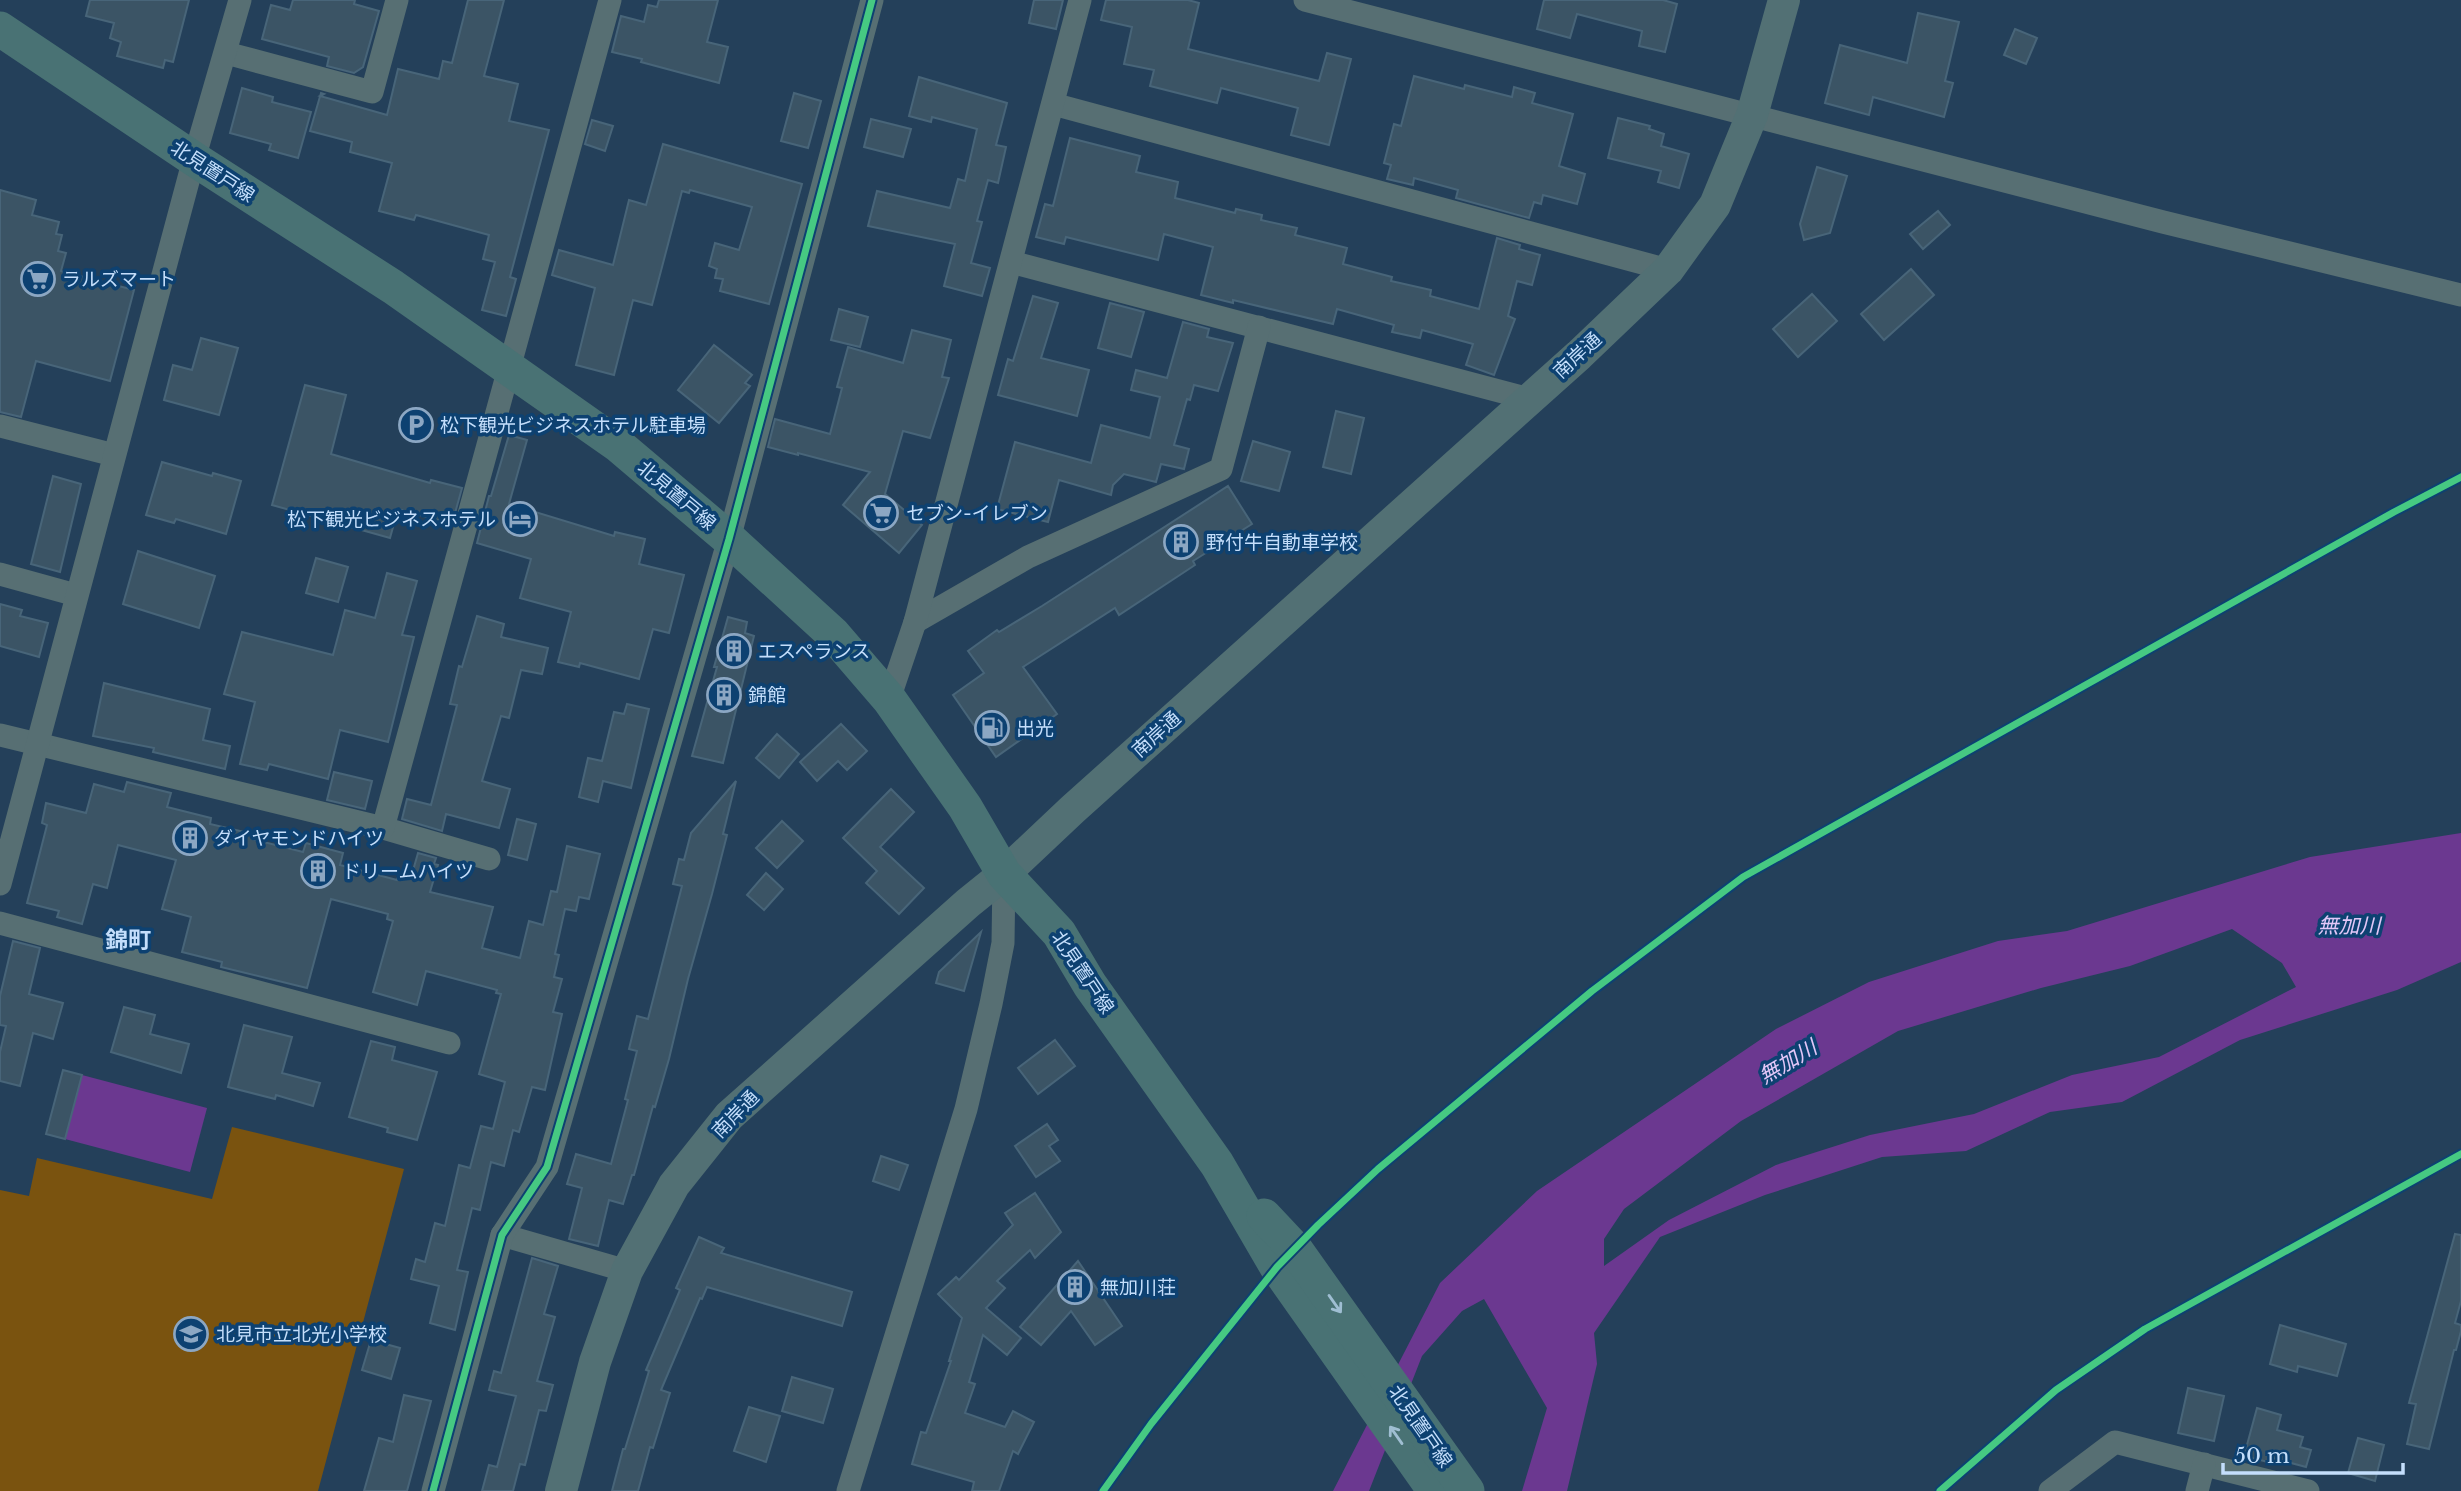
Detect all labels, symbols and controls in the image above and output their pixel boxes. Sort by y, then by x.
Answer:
street label: 北見置戸線 [167,136,259,207]
supermarket icon: ラルズマート [19,260,57,298]
place label: ラルズマート [62,268,176,291]
street label: 南岸通 [1549,328,1606,383]
parking icon: 松下観光ビジネスホテル駐車場 [397,406,435,444]
place label: 松下観光ビジネスホテル駐車場 [440,414,706,437]
street label: 北見置戸線 [633,456,720,535]
supermarket icon: セブン-イレブン [862,494,900,532]
hotel icon: 松下観光ビジネスホテル [501,500,539,538]
place label: セブン-イレブン [906,502,1048,525]
place label: 松下観光ビジネスホテル [287,508,496,531]
building icon: 野付牛自動車学校 [1162,523,1200,561]
place label: 野付牛自動車学校 [1206,531,1358,554]
building icon: エスペランス [715,632,753,670]
place label: エスペランス [758,640,870,663]
building icon: 錦館 [705,676,743,714]
place label: 錦館 [748,684,786,707]
street label: 南岸通 [1127,707,1185,762]
fuel station icon: 出光 [973,709,1011,747]
place label: 出光 [1016,717,1054,740]
building icon: ダイヤモンドハイツ [171,819,209,857]
place label: ダイヤモンドハイツ [214,827,384,850]
building icon: ドリームハイツ [299,852,337,890]
place label: ドリームハイツ [342,860,474,883]
water label: 無加川 [2318,913,2382,939]
district label: 錦町 [105,926,151,954]
street label: 北見置戸線 [1046,926,1119,1018]
water label: 無加川 [1754,1034,1823,1089]
street label: 南岸通 [707,1086,763,1143]
building icon: 無加川荘 [1056,1268,1094,1306]
place label: 無加川荘 [1100,1276,1176,1299]
one-way arrow [1327,1294,1342,1313]
school or university icon: 北見市立北光小学校 [172,1315,210,1353]
place label: 北見市立北光小学校 [216,1323,387,1346]
street label: 北見置戸線 [1384,1381,1457,1472]
one-way arrow [1389,1426,1403,1445]
scale bar [2223,1432,2403,1476]
text: 50 m [2234,1443,2290,1469]

